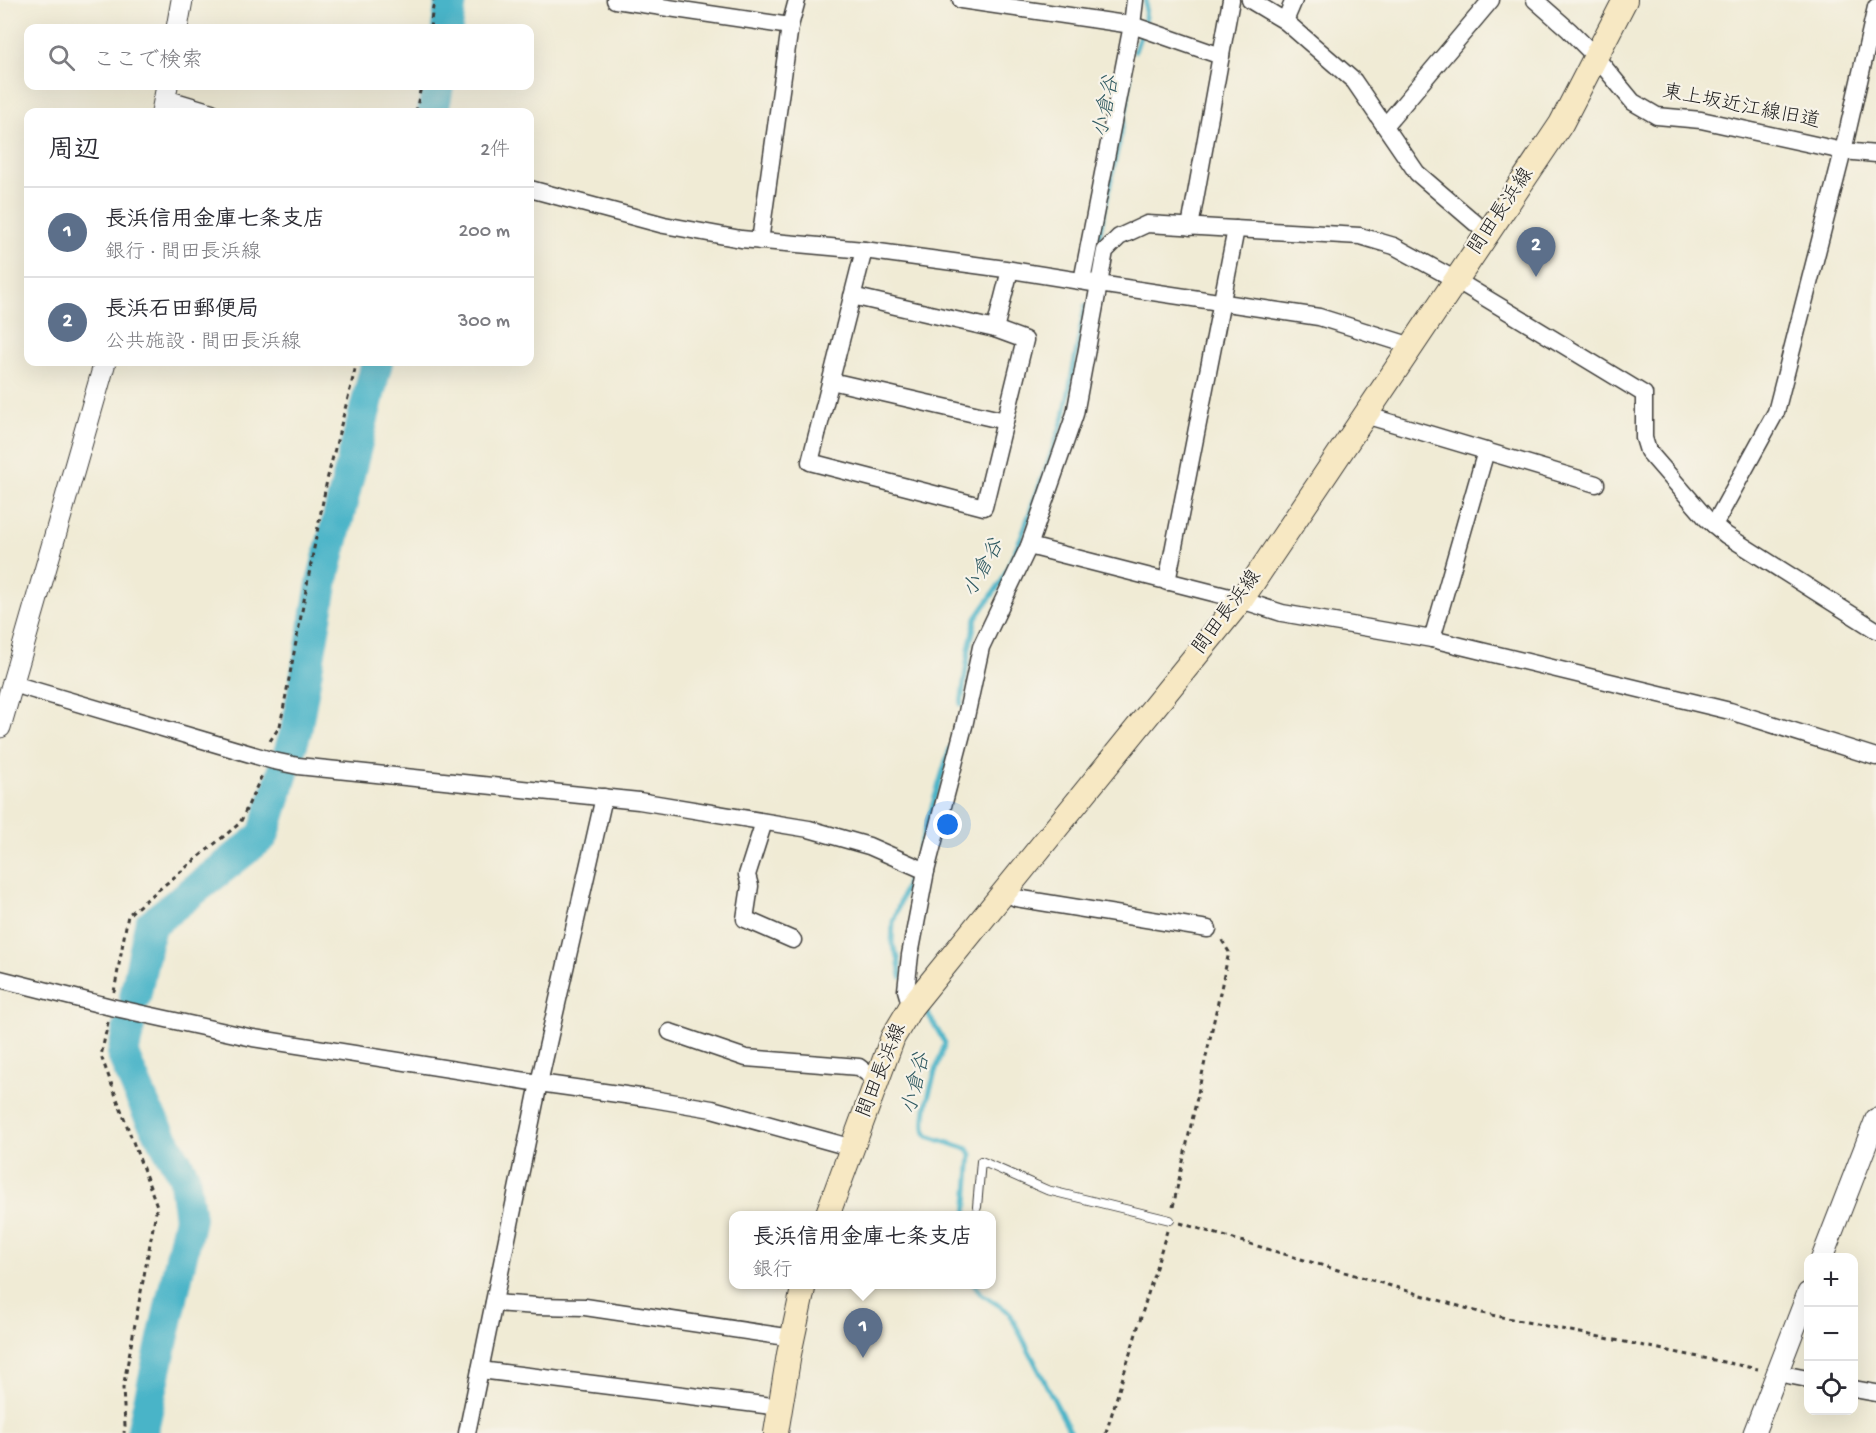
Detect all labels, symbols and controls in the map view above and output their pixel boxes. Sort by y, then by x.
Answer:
search box [24,24,534,90]
icon: search [45,41,78,74]
text: ここで検索 [93,49,203,75]
water label: 小倉谷 [1088,72,1126,140]
street label: 東上坂近江線旧道 [1660,79,1822,135]
text: 周辺 [48,137,100,168]
text: 2件 [480,140,510,163]
street label: 間田長浜線 [1464,164,1539,260]
text: 長浜信用金庫七条支店 [105,208,325,234]
text: 1 [63,221,72,244]
text: 200 m [459,221,510,244]
pin: 2 [1516,228,1556,277]
text: 銀行 · 間田長浜線 [105,242,261,265]
text: 長浜石田郵便局 [105,298,259,324]
text: 2 [63,311,72,334]
text: 300 m [458,311,510,334]
text: 公共施設 · 間田長浜線 [105,332,301,355]
water label: 小倉谷 [957,534,1012,603]
street label: 間田長浜線 [1188,566,1267,660]
your location [933,810,962,839]
street label: 間田長浜線 [853,1020,912,1122]
water label: 小倉谷 [897,1049,937,1118]
popup [729,1211,996,1289]
text: 長浜信用金庫七条支店 [752,1226,973,1252]
map controls [1804,1253,1858,1415]
button: + [1804,1253,1858,1307]
text: 銀行 [752,1260,792,1283]
button: − [1804,1307,1858,1361]
pin: 1 [844,1308,882,1358]
button: locate [1804,1361,1858,1415]

